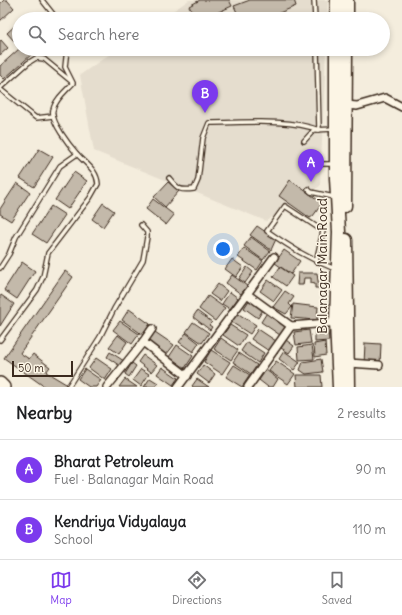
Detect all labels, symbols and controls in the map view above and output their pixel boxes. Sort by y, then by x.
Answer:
search box [12,12,390,56]
icon: search [26,23,48,45]
text: Search here [58,25,139,44]
pin: B [192,80,218,113]
pin: A [298,149,324,182]
street label: Balanagar Main Road [313,198,331,334]
your location [213,239,233,259]
scale bar [12,359,73,378]
text: 50 m [18,361,44,375]
text: Nearby [16,402,72,424]
text: 2 results [337,405,386,422]
text: Bharat Petroleum [54,452,174,471]
text: A [25,461,33,478]
text: 90 m [355,461,386,478]
text: Fuel · Balanagar Main Road [54,471,214,488]
text: Kendriya Vidyalaya [54,512,186,531]
text: B [25,521,33,538]
text: 110 m [353,521,386,538]
text: School [54,531,93,548]
tab: Map [50,569,72,607]
tab: Directions [172,569,222,607]
tab: Saved [322,569,352,607]

